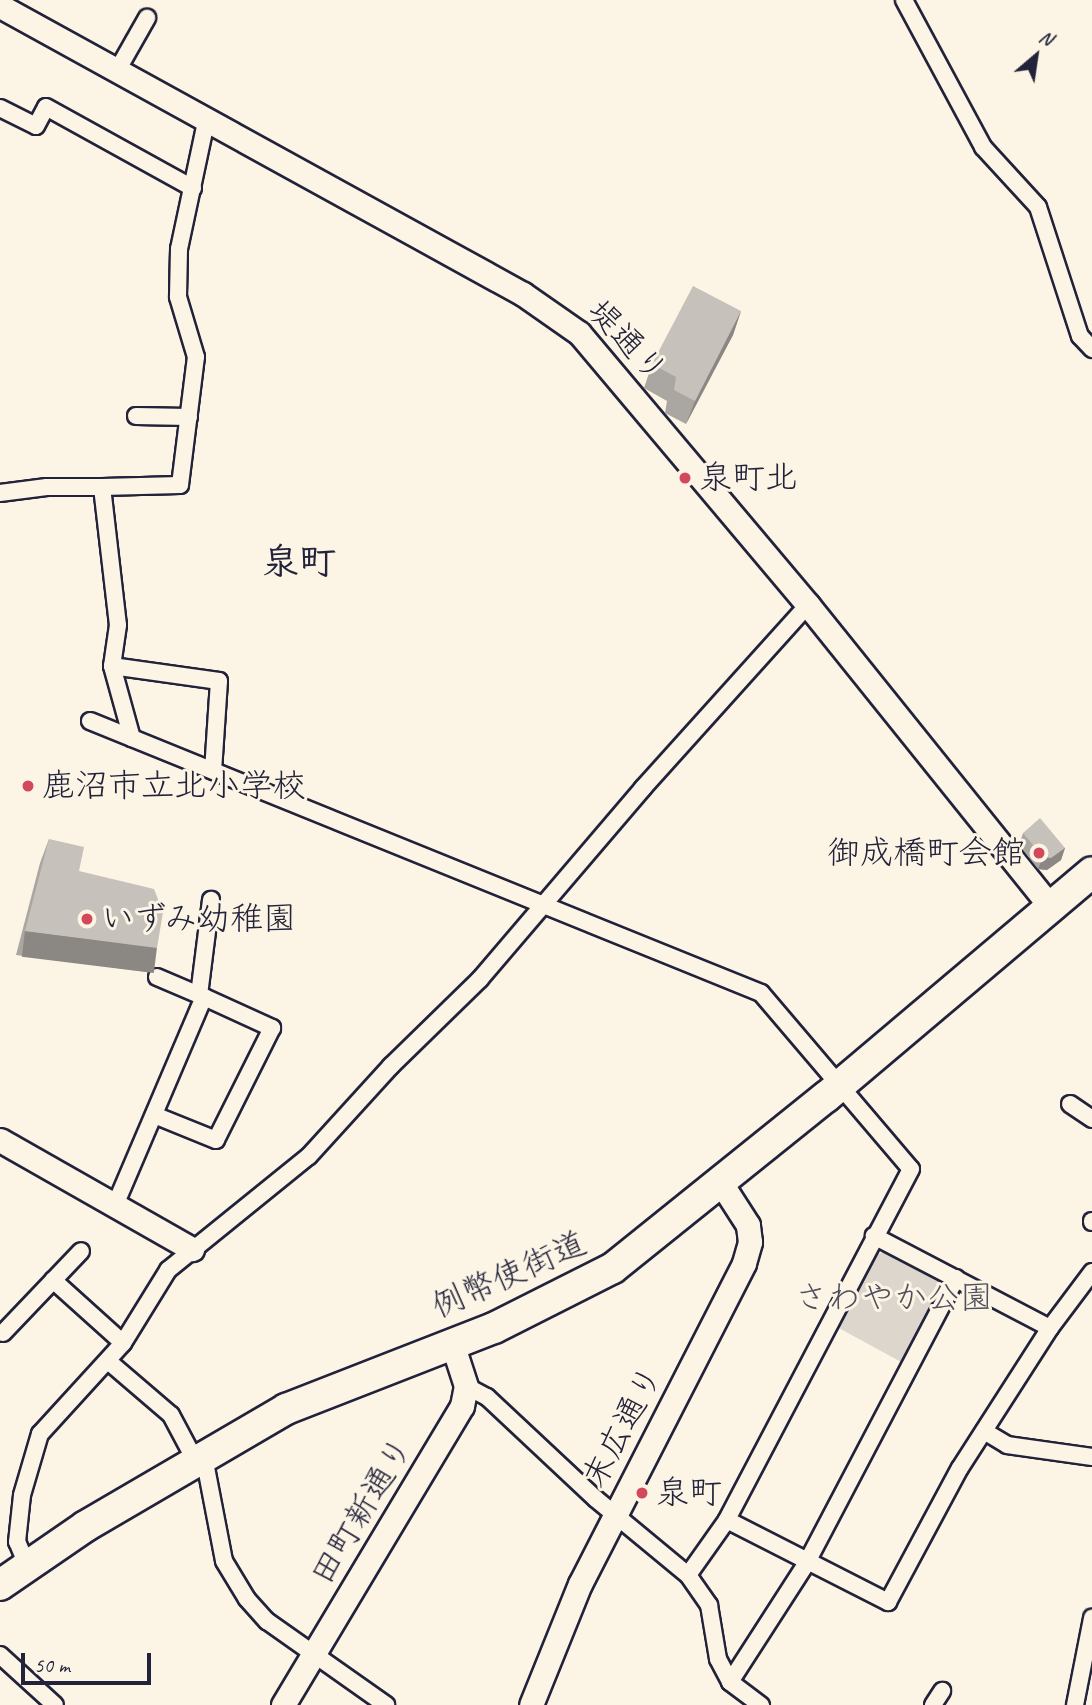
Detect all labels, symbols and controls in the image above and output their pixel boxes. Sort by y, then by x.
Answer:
north arrow [1001,21,1071,91]
text: N [1035,24,1057,51]
street label: 堤通り [579,291,675,391]
place label: 泉町北 [699,458,798,498]
marker: 泉町北 [677,470,693,486]
district label: 泉町 [262,540,336,584]
place label: 鹿沼市立北小学校 [42,766,306,806]
marker: 鹿沼市立北小学校 [20,778,36,794]
place label: 御成橋町会館 [827,833,1025,873]
marker: 御成橋町会館 [1031,845,1047,861]
place label: いずみ幼稚園 [101,899,299,939]
marker: いずみ幼稚園 [79,911,95,927]
street label: 例幣使街道 [426,1223,592,1327]
park label: さわやか公園 [795,1278,993,1318]
street label: 末広通り [575,1359,671,1495]
street label: 田町新通り [303,1430,421,1592]
place label: 泉町 [656,1473,722,1513]
marker: 泉町 [634,1485,650,1501]
scale bar [24,1638,154,1682]
text: 50 m [34,1652,70,1678]

